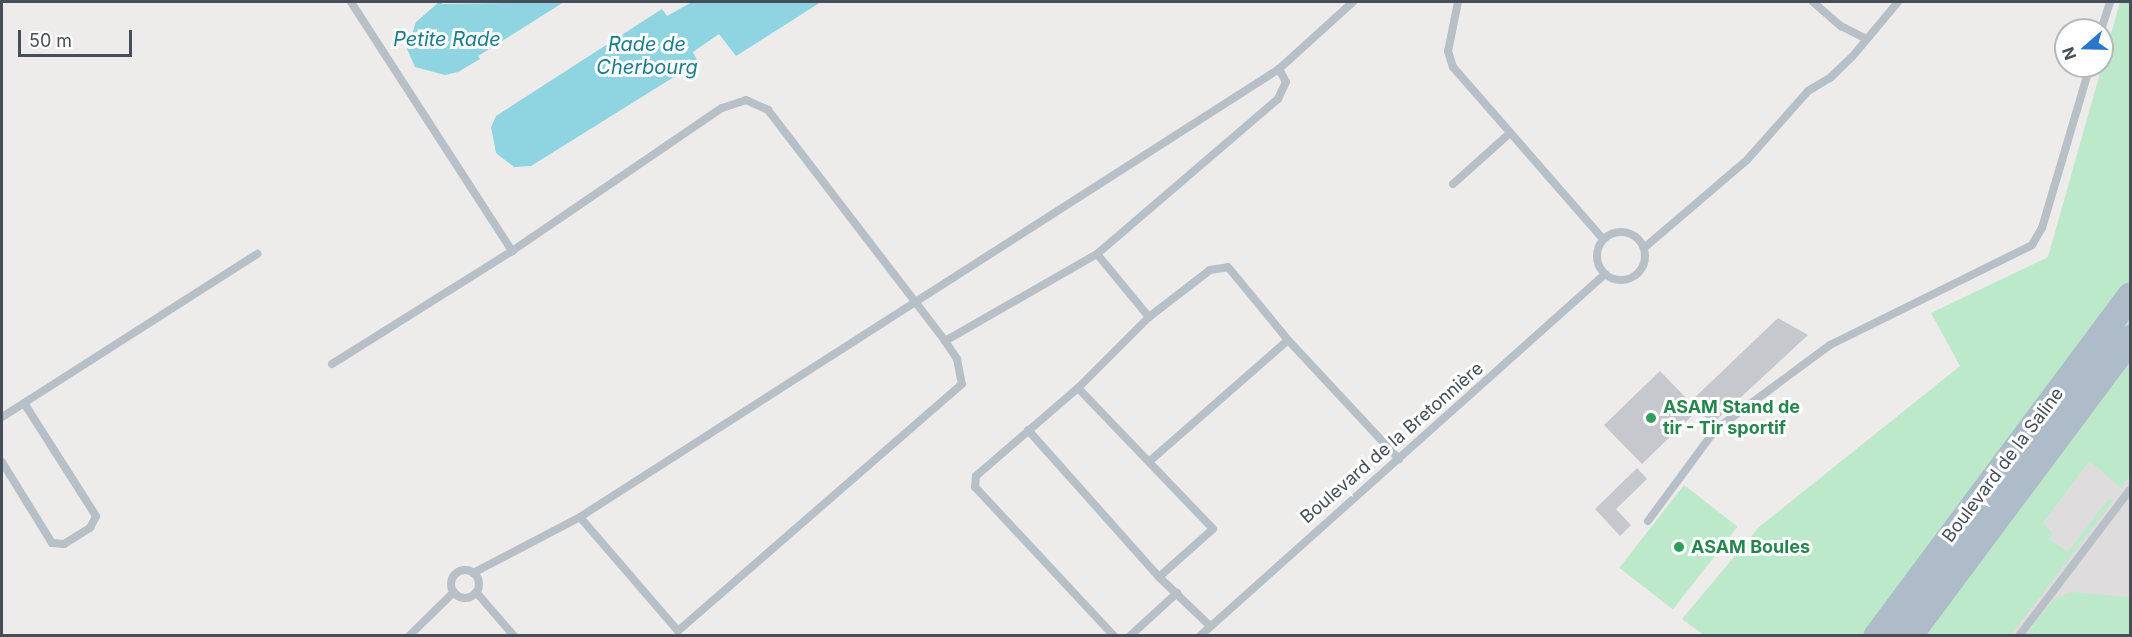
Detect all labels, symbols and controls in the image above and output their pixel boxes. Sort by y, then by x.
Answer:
scale bar [21,18,135,56]
north arrow [2054,18,2114,78]
water label: Petite Rade [393,27,501,51]
text: 50 m [29,30,72,51]
water label: Rade de Cherbourg [596,33,698,80]
text: N [2057,44,2080,63]
street label: Boulevard de la Bretonnière [1296,358,1488,528]
street label: Boulevard de la Saline [1938,383,2068,547]
place label: ASAM Stand de tir - Tir sportif [1663,397,1800,440]
marker: ASAM Stand de tir - Tir sportif [1644,411,1658,425]
place label: ASAM Boules [1691,536,1810,558]
marker: ASAM Boules [1672,540,1686,554]

